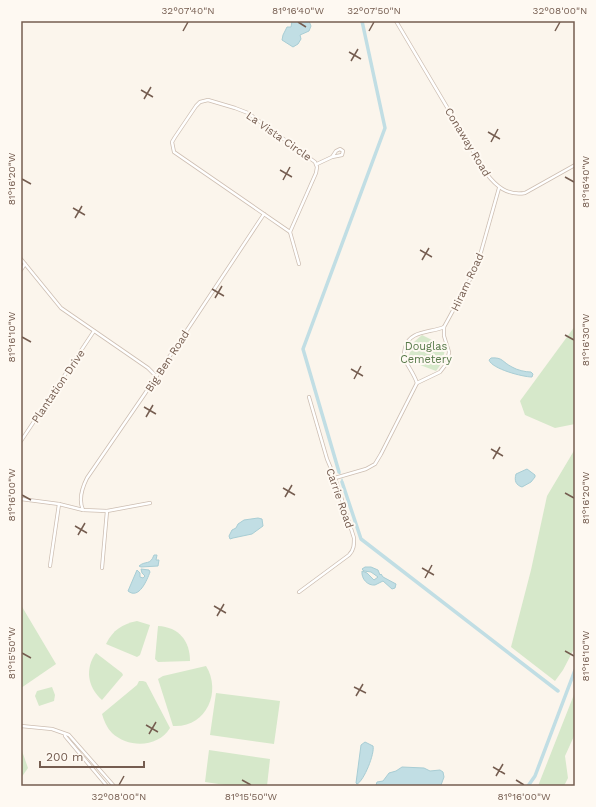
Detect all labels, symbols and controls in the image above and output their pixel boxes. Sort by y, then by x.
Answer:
text: 32°07'40"N [161,5,215,16]
text: 81°16'40"W [272,5,324,16]
text: 32°07'50"N [347,5,401,16]
text: 32°08'00"N [533,5,587,16]
street label: Conaway Road [442,105,493,179]
street label: La Vista Circle [244,109,314,164]
text: 81°16'20"W [6,152,17,205]
text: 81°16'40"W [580,156,591,208]
street label: Hiram Road [448,251,487,313]
text: 81°16'10"W [6,311,17,362]
text: 81°16'30"W [580,313,591,366]
street label: Big Ben Road [143,328,192,394]
park label: Douglas Cemetery [400,340,452,366]
street label: Plantation Drive [29,347,88,425]
street label: Carrie Road [323,466,356,530]
text: 81°16'00"W [6,468,17,522]
text: 81°16'20"W [580,471,591,524]
text: 81°15'50"W [6,626,17,679]
text: 81°16'10"W [580,630,591,681]
scale bar [40,743,144,769]
text: 200 m [46,750,83,764]
text: 32°08'00"N [92,791,146,802]
text: 81°15'50"W [225,791,278,802]
text: 81°16'00"W [497,791,551,802]

